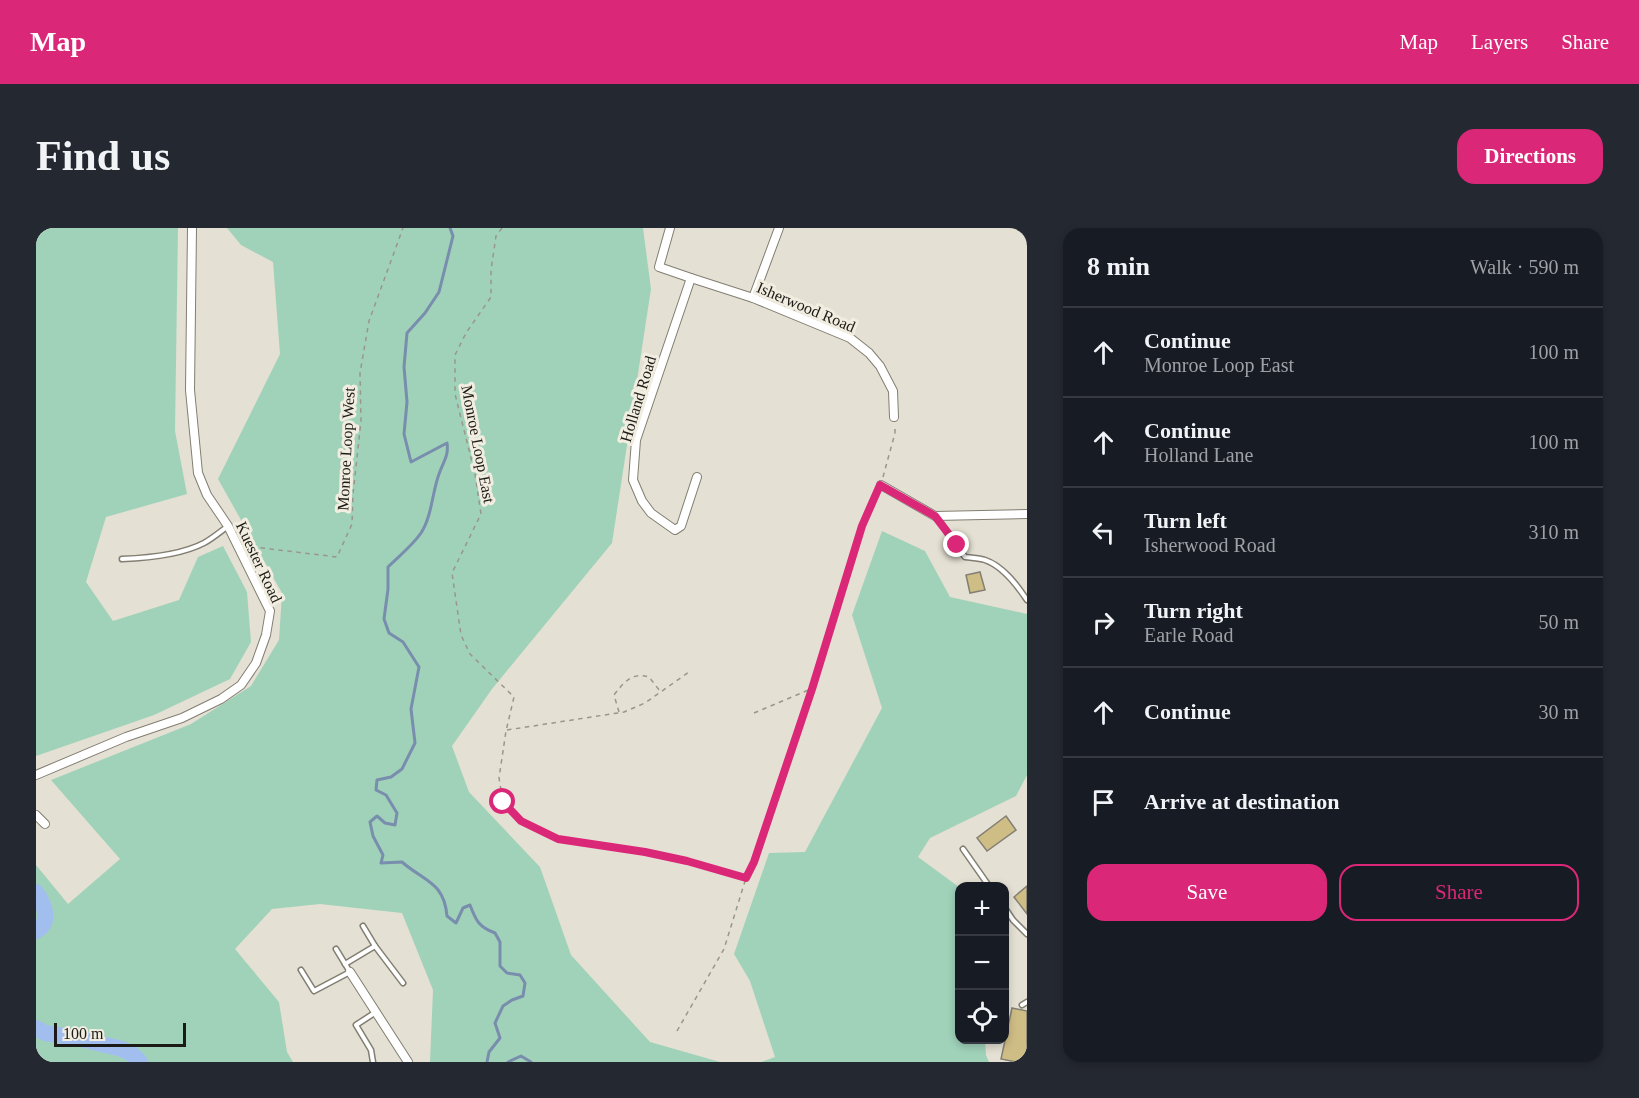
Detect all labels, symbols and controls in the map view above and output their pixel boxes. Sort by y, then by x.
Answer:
text: Map [30,26,86,57]
text: Map [1400,30,1438,54]
text: Layers [1471,30,1528,54]
text: Share [1561,30,1609,54]
button: Directions [1457,129,1603,184]
text: Find us [36,133,170,179]
text: 8 min [1087,252,1150,281]
text: Walk · 590 m [1470,256,1579,278]
street label: Isherwood Road [754,279,858,335]
text: Continue [1144,328,1231,353]
icon: ahead [1087,336,1120,369]
text: 100 m [1528,341,1579,363]
street label: Holland Road [617,354,659,444]
text: Monroe Loop East [1144,354,1294,376]
street label: Monroe Loop East [457,383,498,505]
street label: Monroe Loop West [334,386,359,511]
text: Continue [1144,418,1231,443]
icon: ahead [1087,426,1120,459]
text: 100 m [1528,431,1579,453]
text: Holland Lane [1144,444,1253,466]
text: Turn left [1144,508,1227,533]
icon: left [1087,516,1120,549]
street label: Kuester Road [233,519,285,605]
text: 310 m [1528,521,1579,543]
route end [943,531,969,557]
text: Isherwood Road [1144,534,1276,556]
text: Turn right [1144,598,1243,623]
icon: right [1087,606,1120,639]
text: 50 m [1538,611,1579,633]
text: Earle Road [1144,624,1233,646]
icon: ahead [1087,696,1120,729]
text: Continue [1144,699,1231,724]
text: 30 m [1538,701,1579,723]
icon: arrive [1087,786,1120,819]
route start [489,788,515,814]
text: Arrive at destination [1144,789,1340,814]
button: Save [1087,864,1327,921]
button: Share [1339,864,1579,921]
map controls [955,882,1009,1044]
button: + [955,882,1009,936]
button: − [955,936,1009,990]
button: locate [955,990,1009,1044]
scale bar [54,1020,186,1048]
text: 100 m [63,1025,103,1042]

